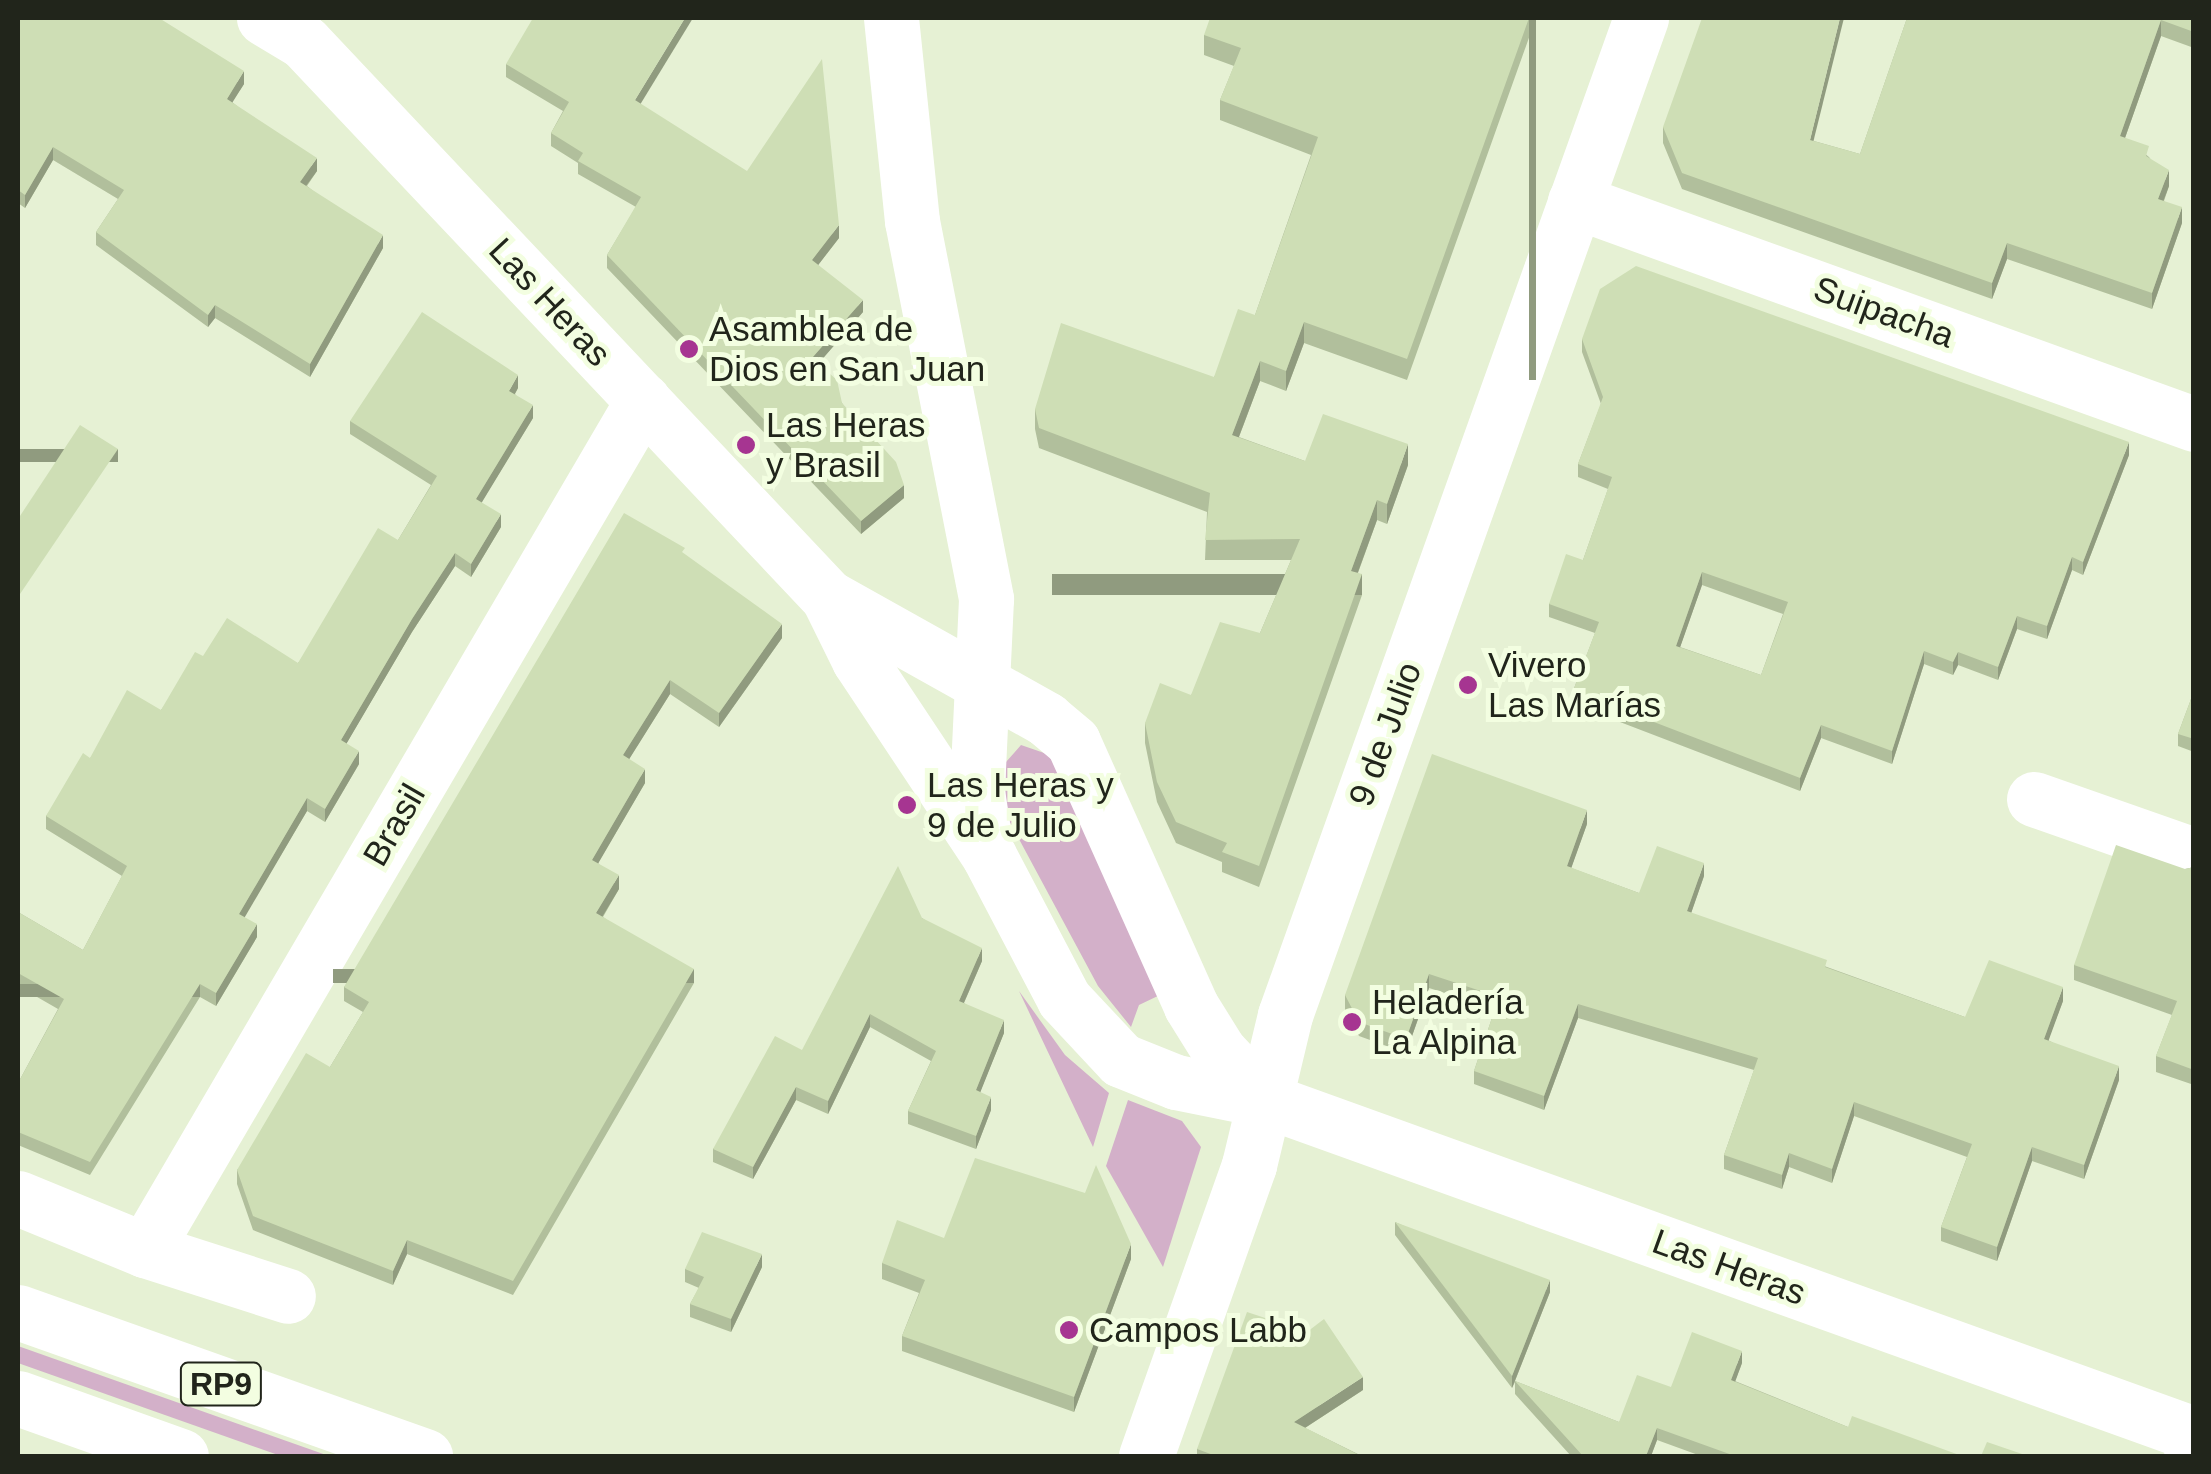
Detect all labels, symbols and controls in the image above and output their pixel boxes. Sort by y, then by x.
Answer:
street label: Las Heras [480,229,620,375]
street label: Suipacha [1808,267,1960,357]
place label: Asamblea de Dios en San Juan [709,308,985,390]
marker: Asamblea de Dios en San Juan [678,338,700,360]
place label: Las Heras y Brasil [766,404,926,486]
marker: Las Heras y Brasil [735,434,757,456]
place label: Vivero Las Marías [1488,644,1661,726]
street label: 9 de Julio [1340,656,1430,812]
marker: Vivero Las Marías [1457,674,1479,696]
place label: Las Heras y 9 de Julio [927,764,1114,846]
street label: Brasil [354,777,434,873]
marker: Las Heras y 9 de Julio [896,794,918,816]
place label: Heladería La Alpina [1372,981,1524,1063]
marker: Heladería La Alpina [1341,1011,1363,1033]
street label: Las Heras [1647,1220,1811,1314]
place label: Campos Labb [1089,1309,1307,1351]
marker: Campos Labb [1058,1319,1080,1341]
road number: RP9 [178,1357,264,1411]

